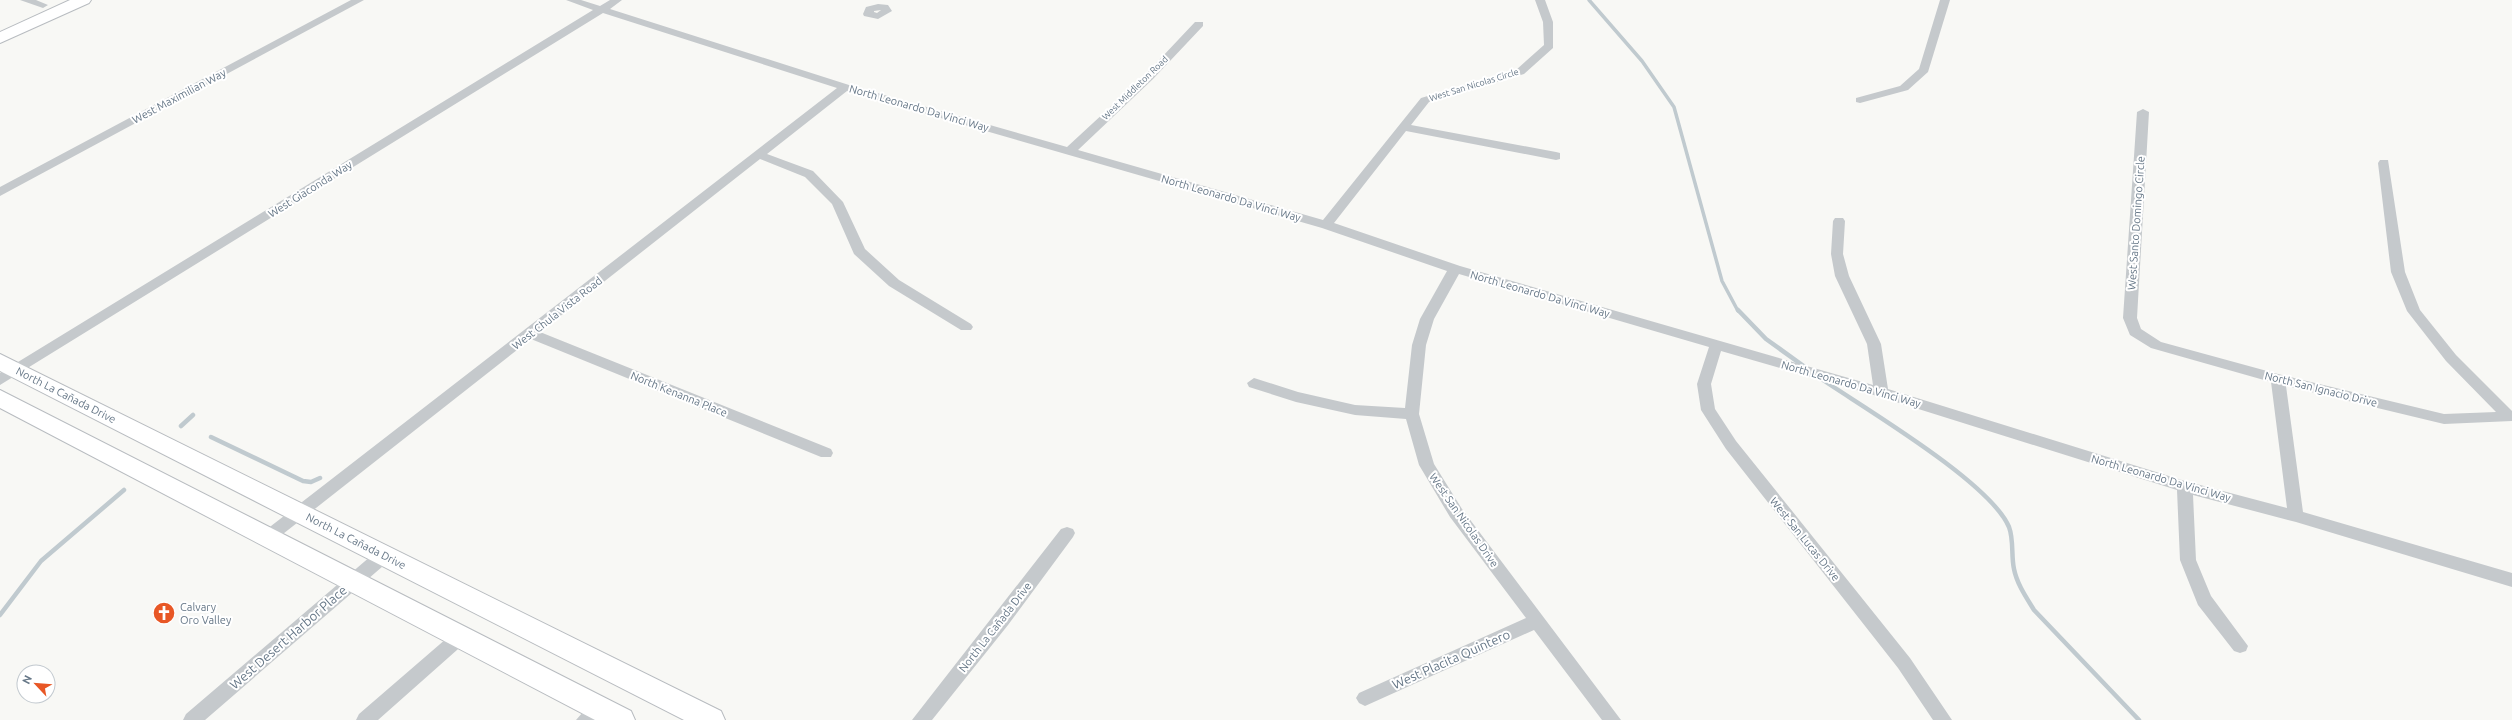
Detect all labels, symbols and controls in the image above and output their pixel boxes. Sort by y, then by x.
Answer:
street label: West Middleton Road [1100,54,1170,122]
street label: West Maximilian Way [130,66,228,126]
street label: West San Nicolas Circle [1428,67,1520,103]
street label: North Leonardo Da Vinci Way [848,82,991,134]
street label: West Santo Domingo Circle [2125,156,2147,290]
street label: West Giaconda Way [266,158,355,220]
street label: North Leonardo Da Vinci Way [1160,172,1303,224]
street label: North Leonardo Da Vinci Way [1469,268,1612,320]
street label: West Chula Vista Road [510,274,604,352]
street label: North Leonardo Da Vinci Way [1780,358,1923,410]
street label: North La Cañada Drive [14,365,118,425]
street label: North Kenanna Place [629,369,729,419]
street label: North San Ignacio Drive [2263,369,2379,409]
street label: North Leonardo Da Vinci Way [2090,452,2233,504]
street label: West San Nicolas Drive [1427,471,1501,569]
street label: West San Lucas Drive [1768,495,1842,583]
street label: North La Cañada Drive [304,511,408,571]
street label: North La Cañada Drive [956,580,1034,674]
street label: West Desert Harbor Place [227,583,349,691]
church icon: Calvary Oro Valley [151,600,177,626]
place label: Calvary Oro Valley [180,601,232,626]
street label: West Placita Quintero [1390,627,1512,692]
north arrow [16,664,56,704]
text: N [20,673,34,686]

